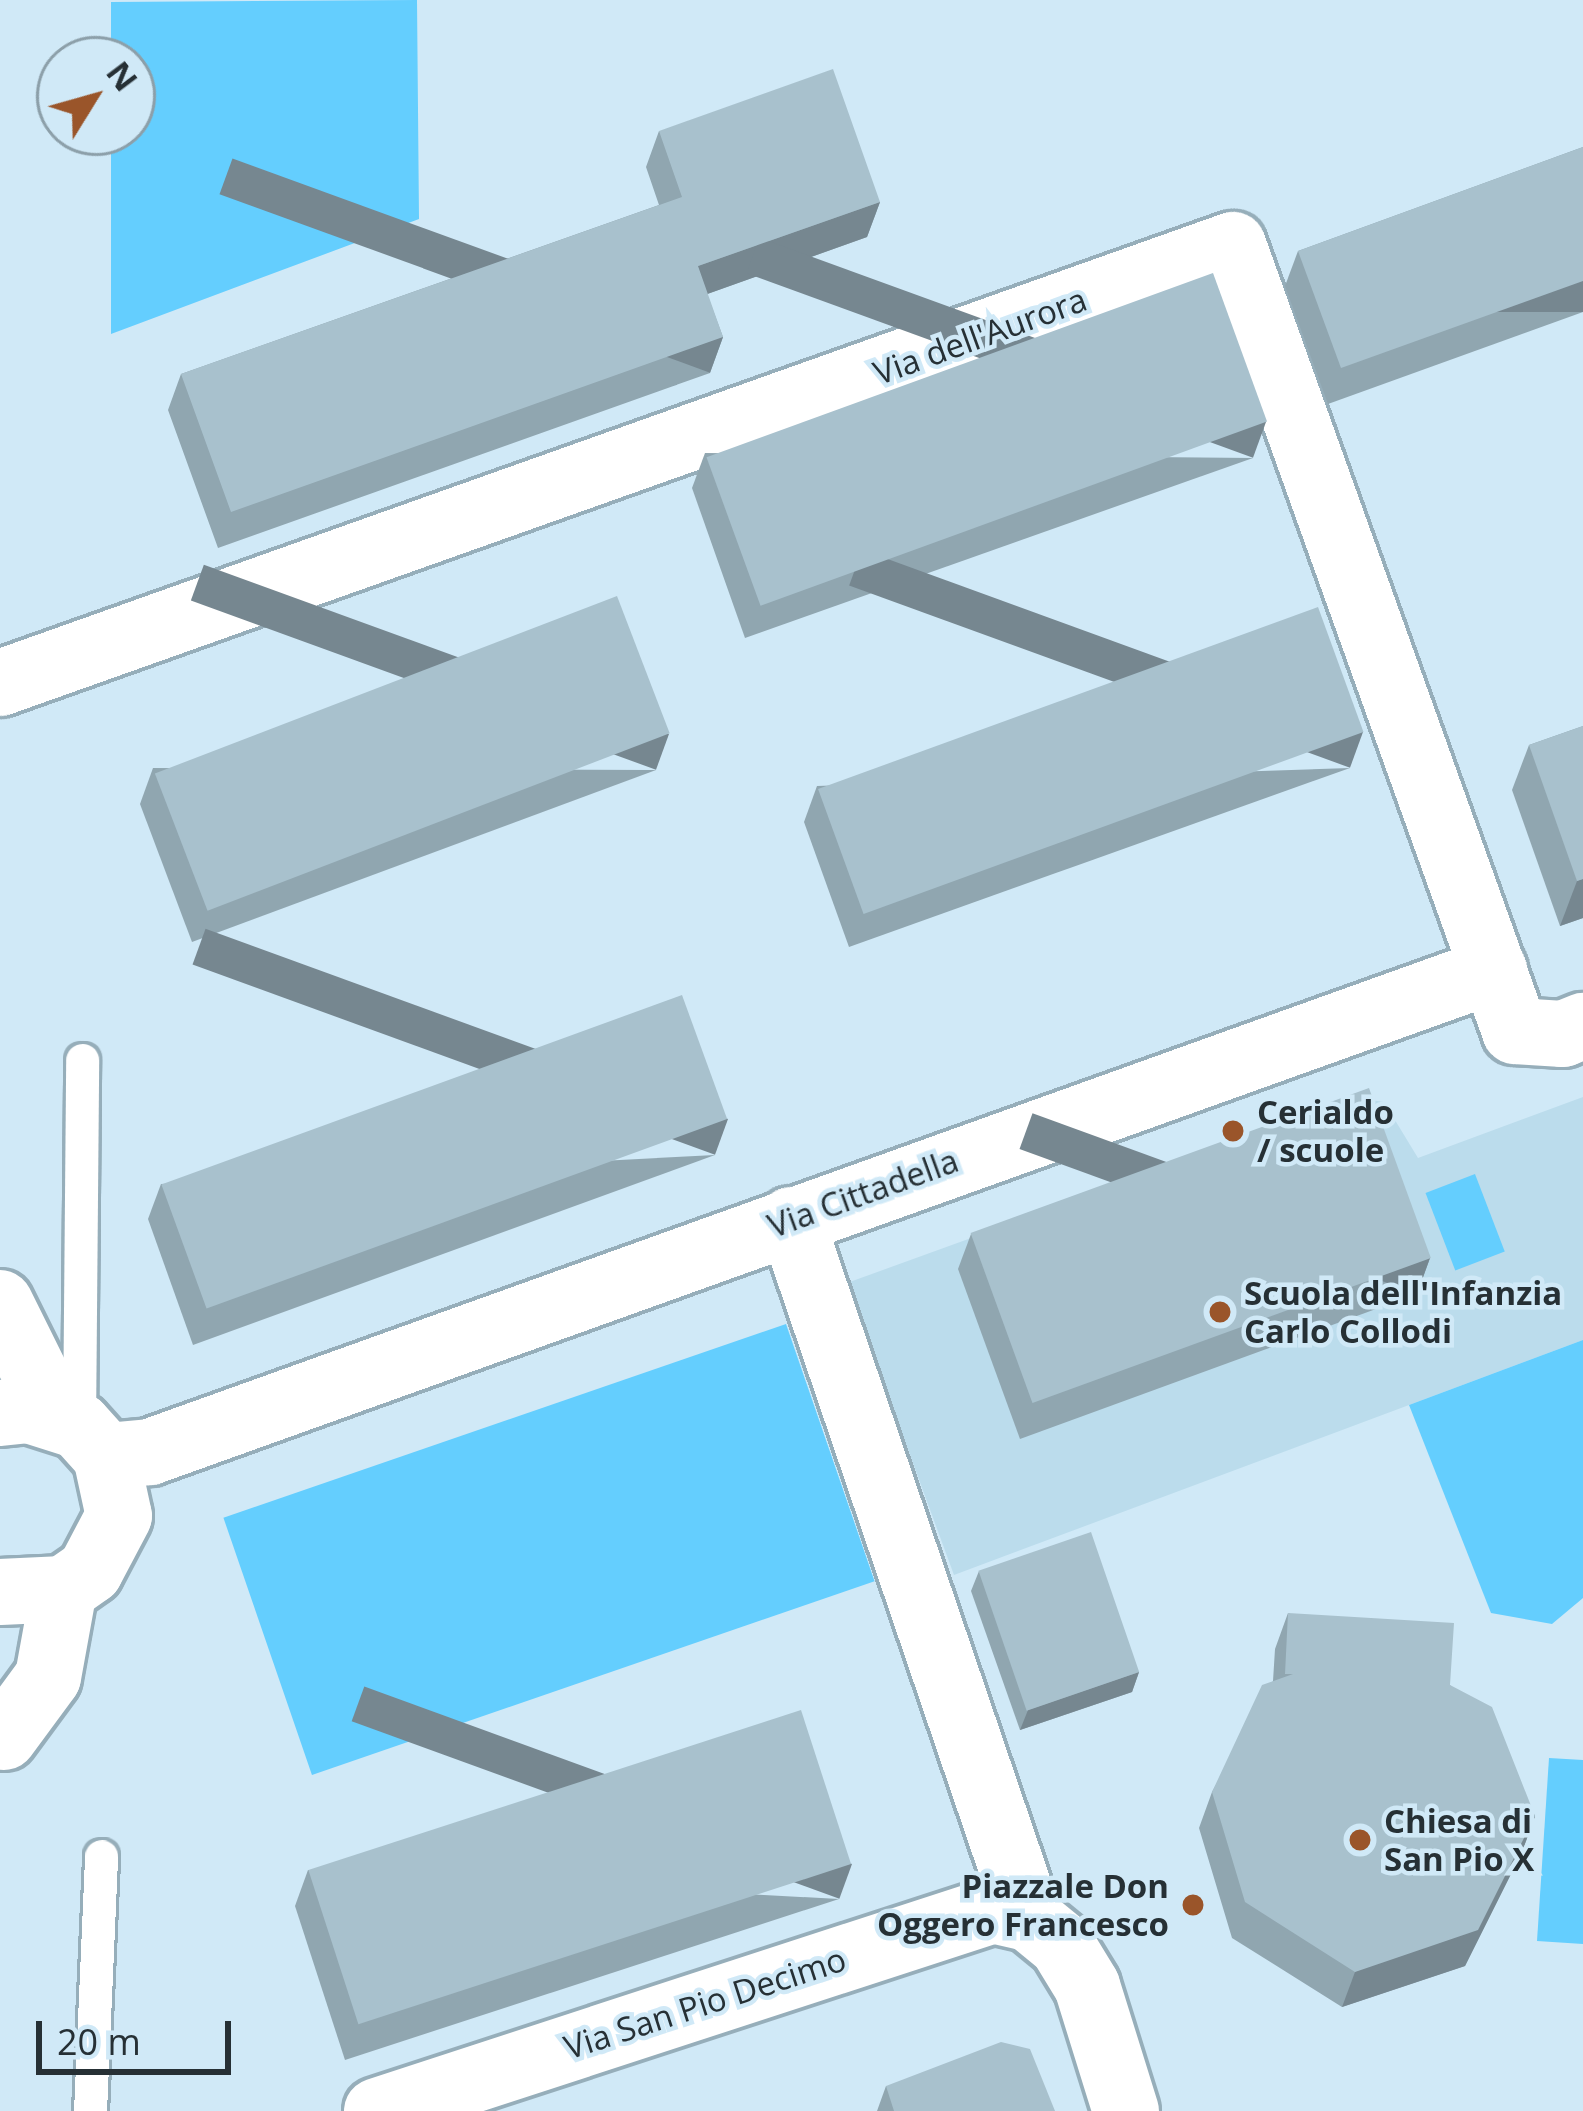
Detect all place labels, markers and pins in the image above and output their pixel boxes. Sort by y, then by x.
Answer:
place label: Cerialdo / scuole [1257,1092,1394,1170]
marker: Cerialdo / scuole [1220,1118,1246,1144]
place label: Scuola dell'Infanzia Carlo Collodi [1244,1273,1562,1351]
marker: Scuola dell'Infanzia Carlo Collodi [1207,1299,1233,1325]
place label: Chiesa di San Pio X [1384,1801,1534,1879]
marker: Chiesa di San Pio X [1347,1827,1373,1853]
place label: Piazzale Don Oggero Francesco [877,1866,1169,1944]
marker: Piazzale Don Oggero Francesco [1180,1892,1206,1918]

